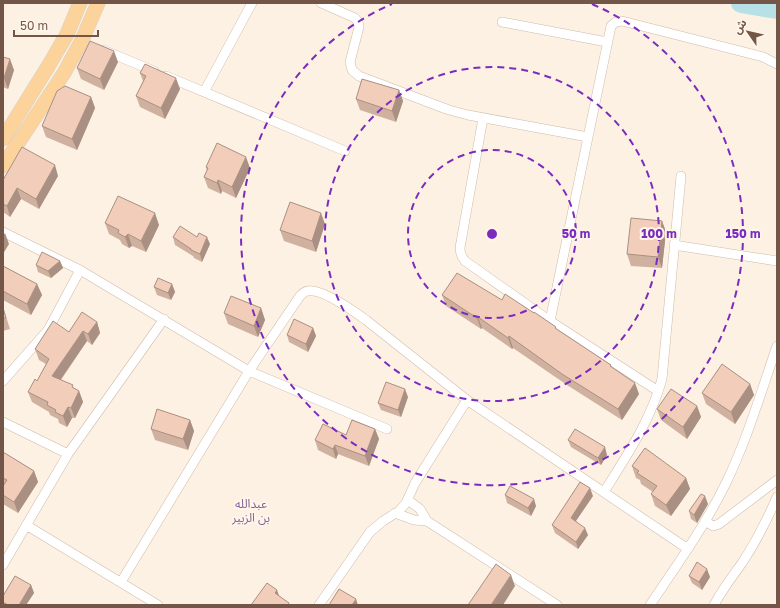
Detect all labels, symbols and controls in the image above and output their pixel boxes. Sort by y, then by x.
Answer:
scale bar [14,12,98,38]
north arrow [728,12,768,52]
text: ش [730,16,750,37]
text: 50 m [20,18,48,33]
text: 50 m [562,226,590,241]
text: 100 m [641,226,677,241]
text: 150 m [726,226,760,241]
centre of rings [485,227,499,241]
district label: عبدالله بن الزبير [231,496,270,525]

